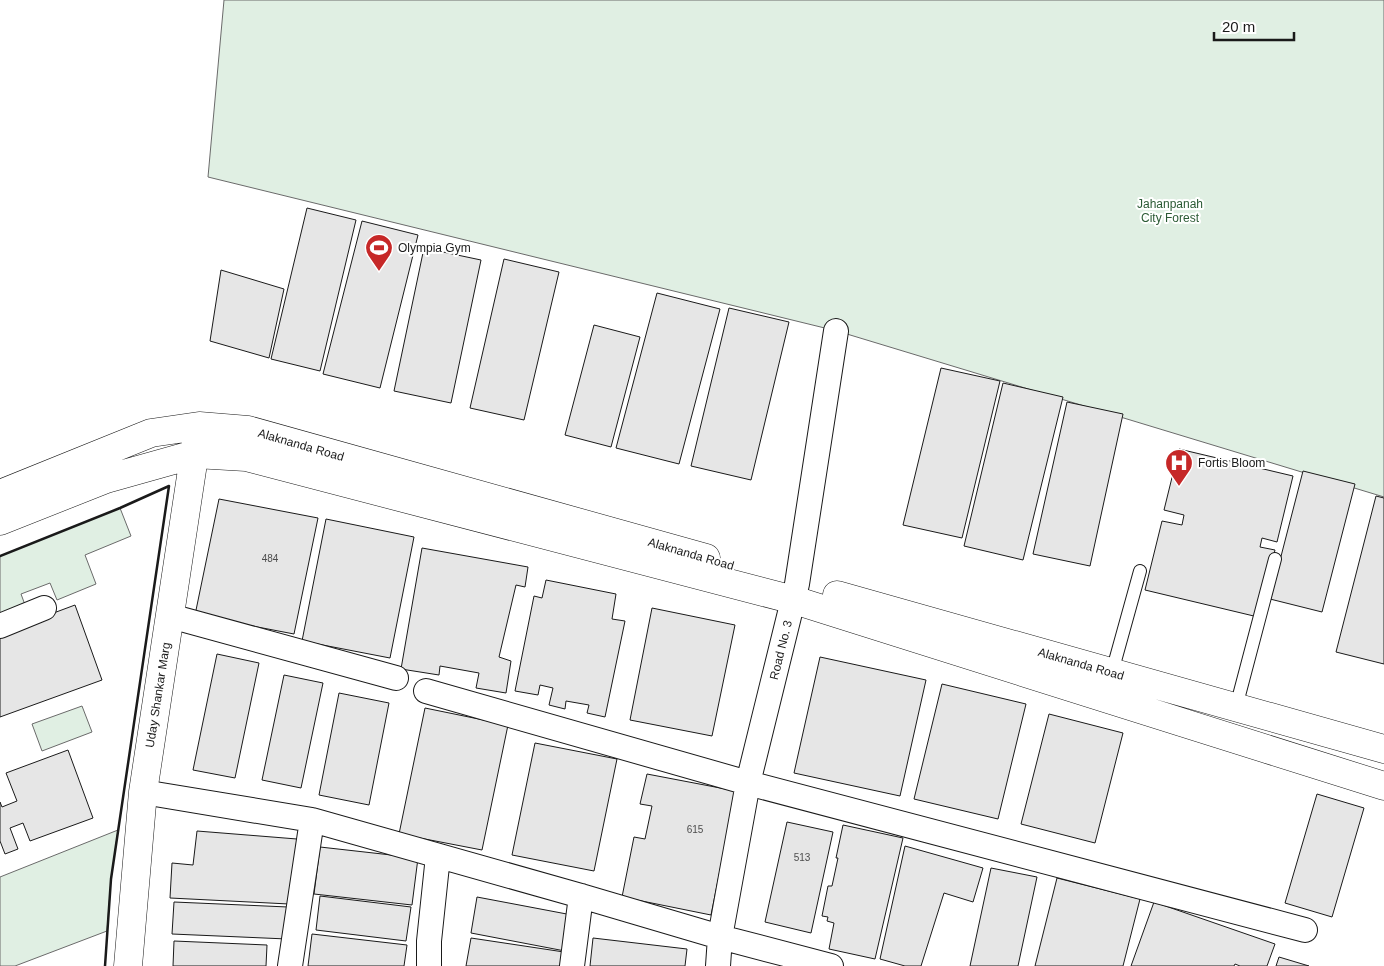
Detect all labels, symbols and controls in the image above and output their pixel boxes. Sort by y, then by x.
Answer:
scale bar [1214,10,1294,42]
text: 20 m [1222,18,1255,35]
park label: Jahanpanah City Forest [1137,197,1203,225]
sports icon: Olympia Gym [364,233,394,272]
place label: Olympia Gym [398,241,471,255]
street label: Alaknanda Road [256,426,346,464]
hospital icon: Fortis Bloom [1164,448,1194,487]
place label: Fortis Bloom [1198,456,1265,470]
street label: Alaknanda Road [646,535,736,573]
house number: 484 [262,553,279,564]
street label: Road No. 3 [767,619,795,681]
street label: Uday Shankar Marg [143,641,173,749]
street label: Alaknanda Road [1036,645,1126,683]
house number: 615 [687,824,704,835]
house number: 513 [794,852,811,863]

